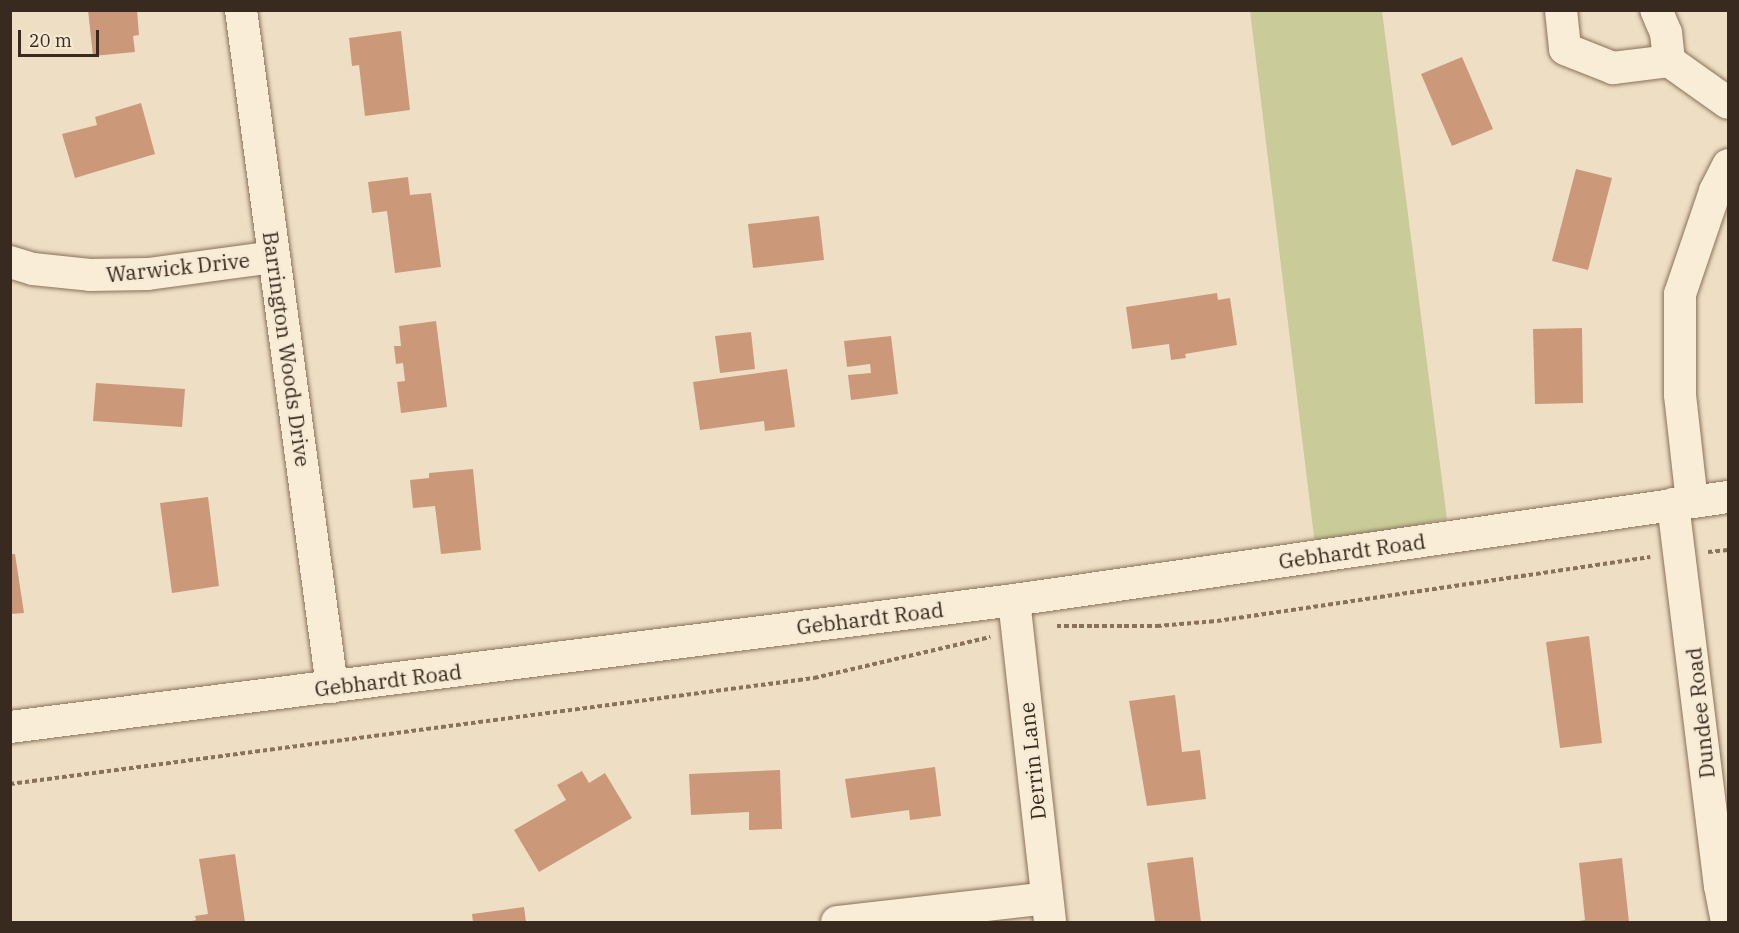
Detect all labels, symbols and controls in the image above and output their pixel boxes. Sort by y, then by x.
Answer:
scale bar [21,18,102,56]
text: 20 m [29,29,72,52]
street label: Barrington Woods Drive [258,230,316,468]
street label: Warwick Drive [105,247,251,287]
street label: Gebhardt Road [1277,528,1427,574]
street label: Gebhardt Road [795,596,945,640]
street label: Dundee Road [1681,646,1719,780]
street label: Gebhardt Road [313,658,463,702]
street label: Derrin Lane [1013,701,1051,821]

